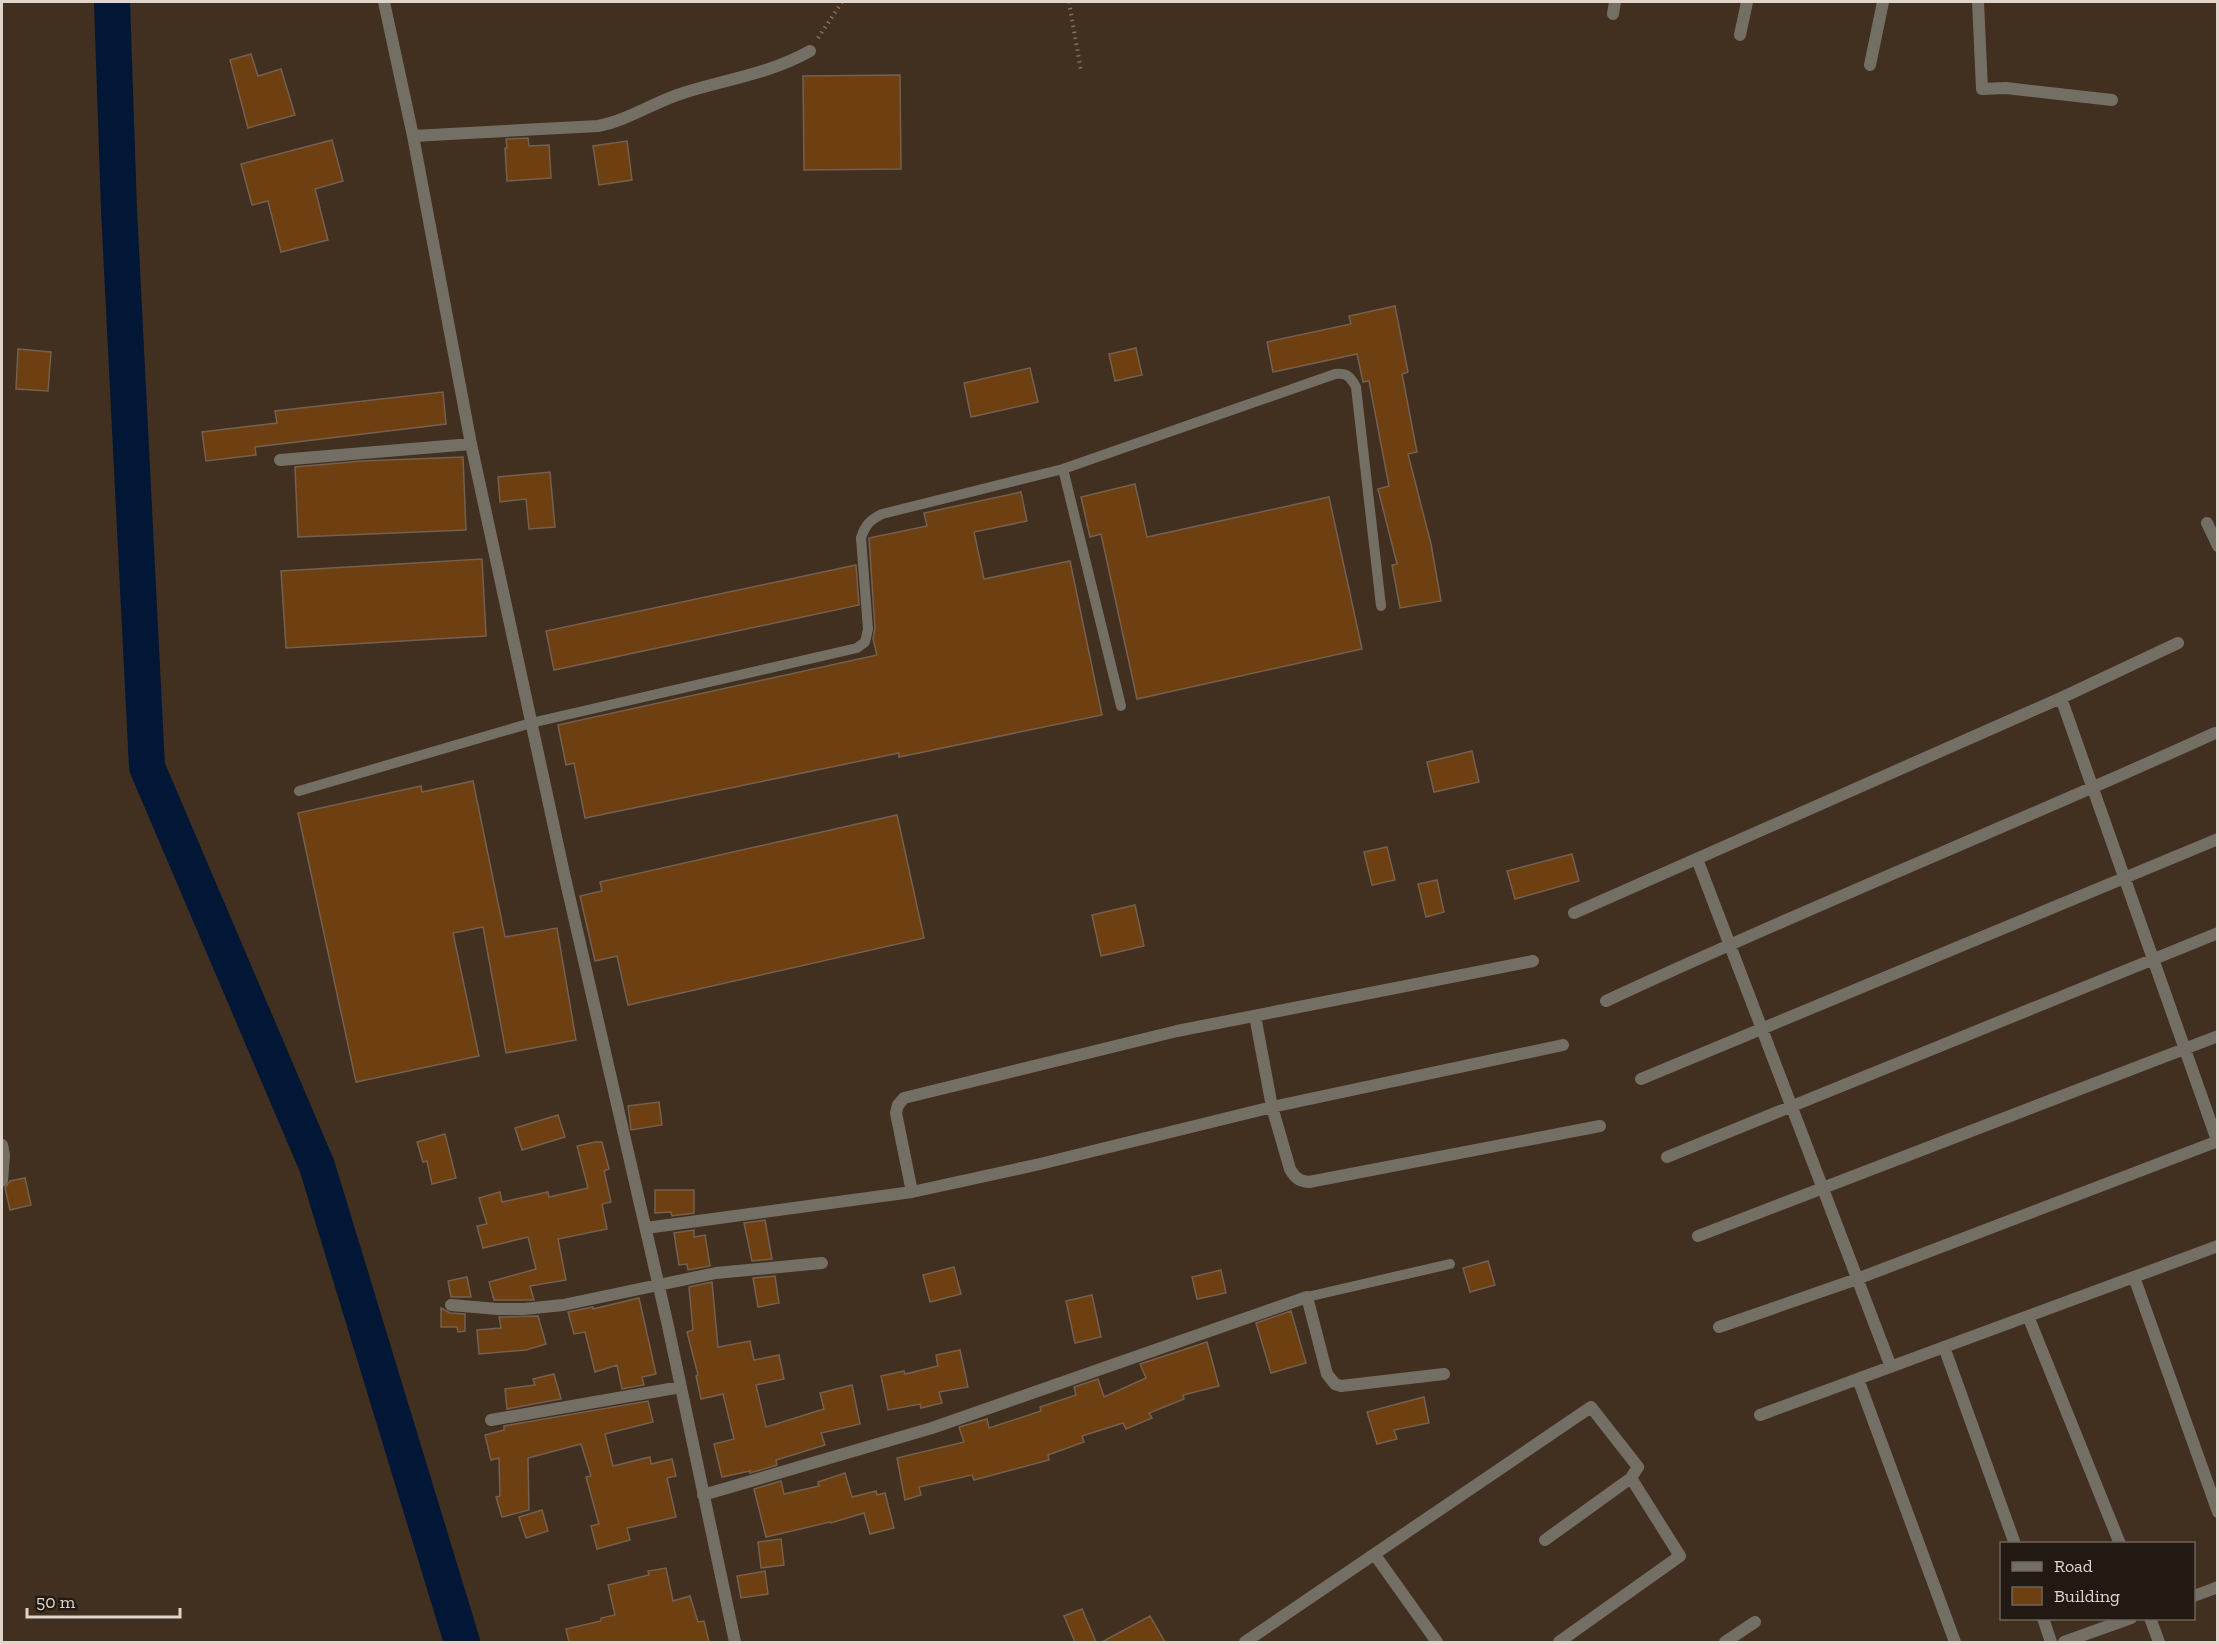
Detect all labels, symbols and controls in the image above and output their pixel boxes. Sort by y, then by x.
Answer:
legend [2000,1542,2195,1620]
text: Road [2054,1555,2093,1577]
scale bar [27,1581,180,1619]
text: Building [2054,1585,2120,1607]
text: 50 m [36,1591,76,1613]

